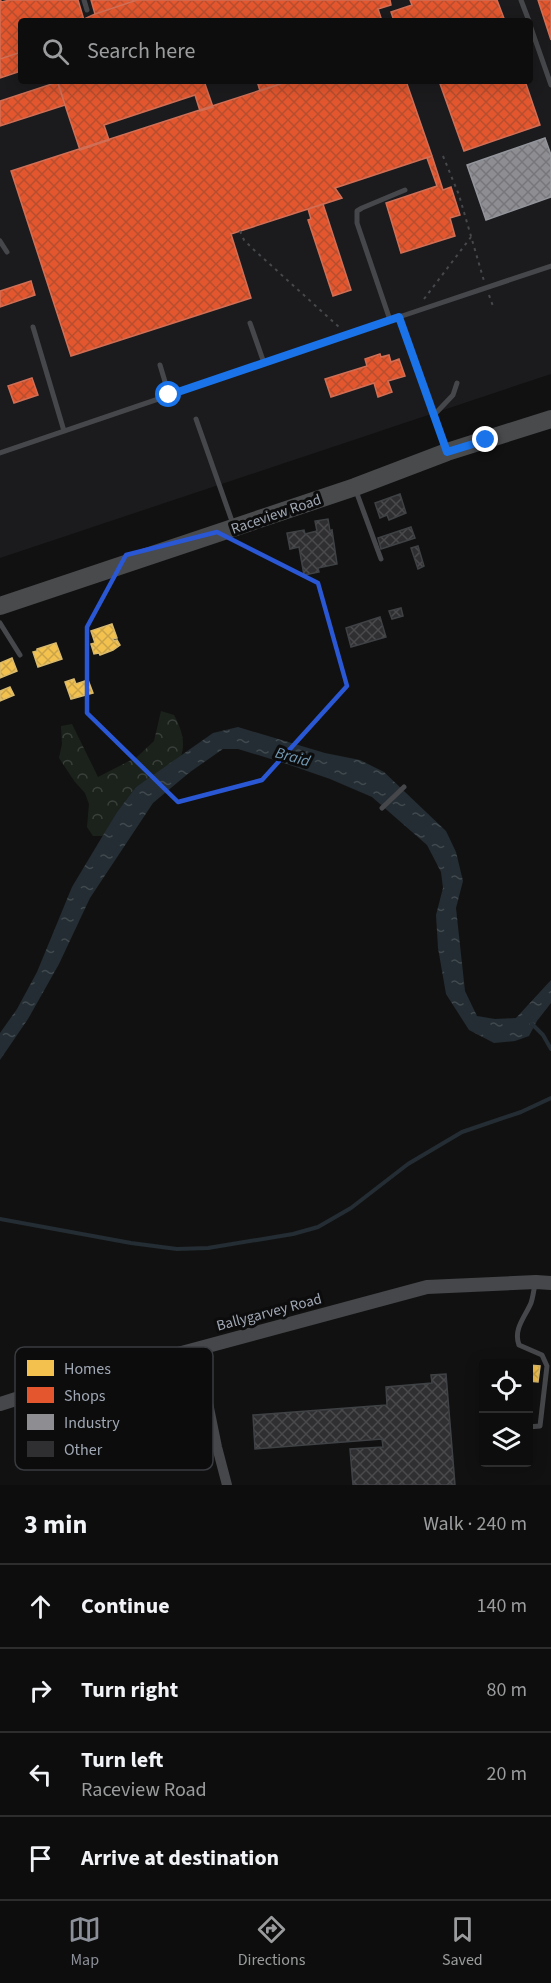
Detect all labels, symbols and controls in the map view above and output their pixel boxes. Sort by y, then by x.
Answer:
search box [18,18,533,84]
icon: search [39,35,72,68]
text: Search here [87,35,195,67]
route start [155,381,181,407]
route end [472,426,498,452]
street label: Raceview Road [228,489,324,540]
water label: Braid [273,742,313,773]
street label: Ballygarvey Road [214,1288,324,1337]
legend [15,1347,213,1470]
text: Homes [64,1358,111,1380]
map controls [479,1359,533,1467]
button: locate [479,1359,533,1413]
text: Shops [64,1385,106,1407]
text: Industry [64,1412,120,1434]
button: layers [479,1413,533,1467]
text: Other [64,1439,103,1461]
text: 3 min [24,1506,87,1543]
text: Walk · 240 m [423,1510,527,1538]
icon: ahead [24,1590,57,1623]
text: Continue [81,1590,170,1622]
text: 140 m [477,1592,527,1620]
icon: right [24,1674,57,1707]
text: Turn right [81,1674,178,1706]
text: 80 m [487,1676,527,1704]
text: Turn left [81,1744,163,1776]
icon: left [24,1758,57,1791]
text: 20 m [487,1760,527,1788]
text: Raceview Road [81,1776,207,1804]
icon: arrive [24,1842,57,1875]
text: Arrive at destination [81,1842,279,1874]
tab: Map [68,1913,101,1971]
tab: Directions [238,1913,305,1971]
tab: Saved [442,1913,483,1971]

